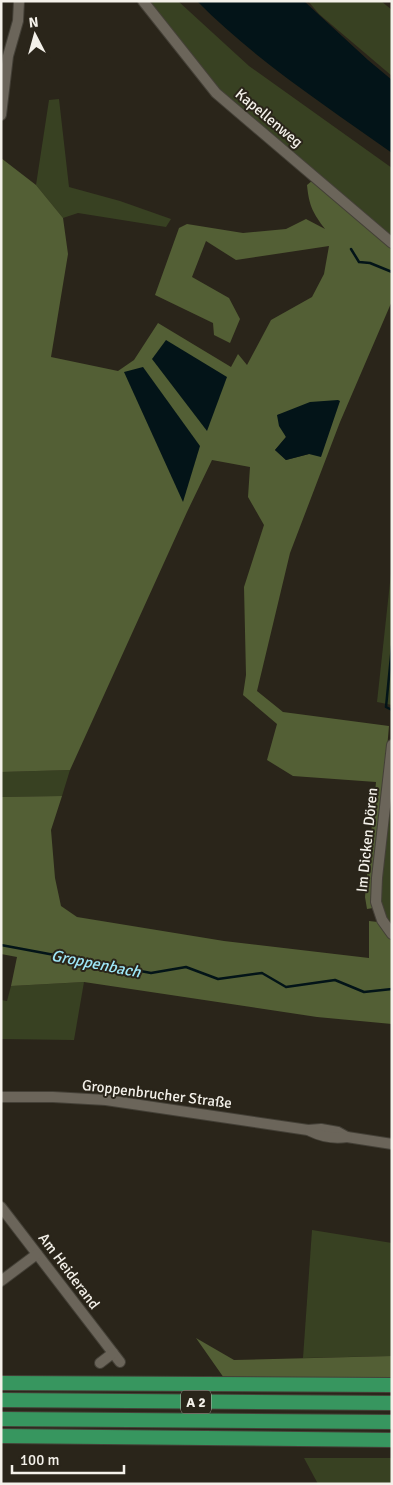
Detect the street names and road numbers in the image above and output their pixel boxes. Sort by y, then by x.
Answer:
street label: Kapellenweg [232,85,306,151]
street label: Im Dicken Dören [353,787,381,893]
street label: Groppenbrucher Straße [81,1076,233,1112]
street label: Am Heiderand [35,1229,104,1313]
road number: A 2 [181,1390,211,1414]

